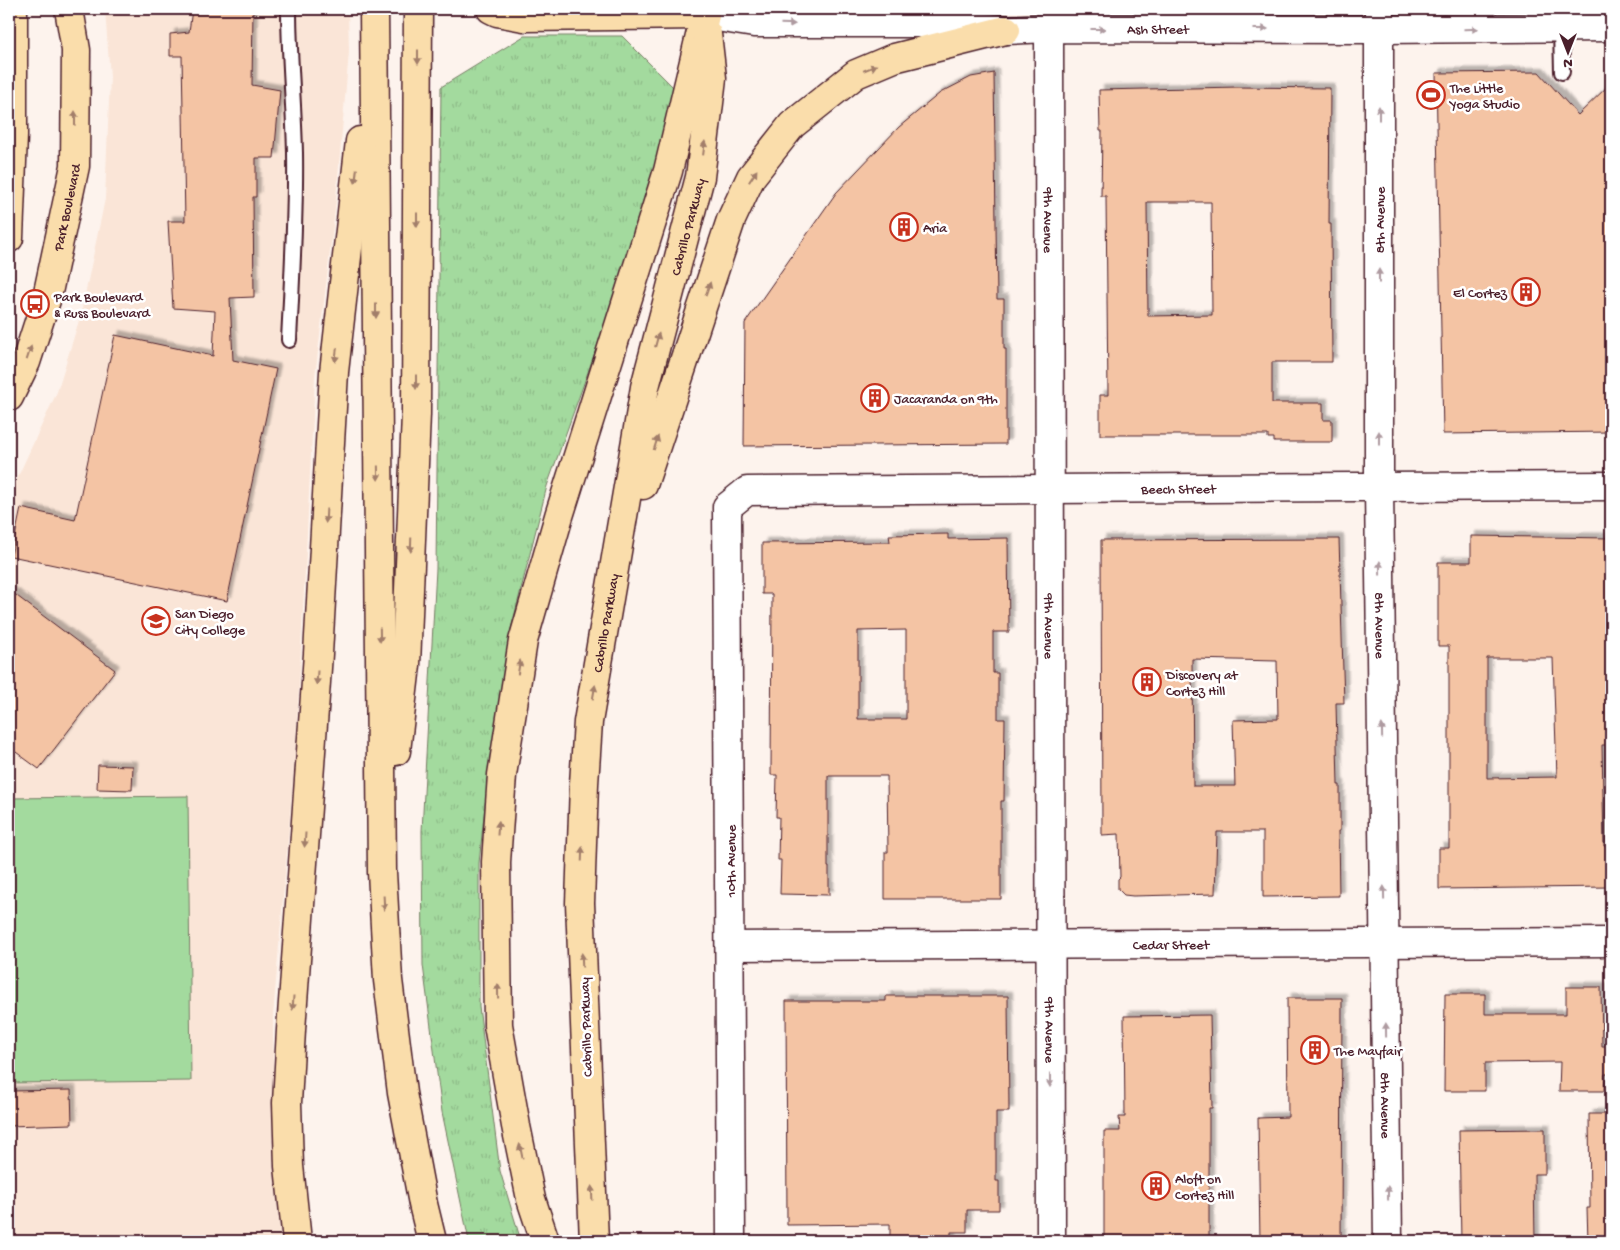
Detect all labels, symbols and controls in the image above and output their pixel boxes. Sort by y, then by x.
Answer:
one-way arrow [780,20,796,28]
street label: Ash Street [1127,22,1190,39]
one-way arrow [1463,24,1479,32]
one-way arrow [1090,25,1106,33]
one-way arrow [1253,25,1269,33]
north arrow [1542,28,1592,78]
one-way arrow [414,50,422,66]
text: N [1563,54,1573,71]
one-way arrow [863,63,878,71]
sports icon: The Little Yoga Studio [1416,80,1446,110]
place label: The Little Yoga Studio [1448,81,1520,114]
one-way arrow [1375,105,1383,121]
one-way arrow [71,109,79,125]
one-way arrow [700,140,708,156]
street label: Park Boulevard [51,161,87,254]
one-way arrow [352,169,360,185]
one-way arrow [748,170,757,183]
street label: Cabrillo Parkway [669,177,710,278]
street label: 9th Avenue [1038,186,1055,254]
street label: 8th Avenue [1373,186,1390,253]
one-way arrow [413,212,421,228]
building icon: Aria [889,212,919,242]
place label: Aria [923,221,948,238]
one-way arrow [1375,268,1383,284]
building icon: El Cortez [1511,277,1541,307]
one-way arrow [704,281,712,296]
place label: El Cortez [1453,286,1508,303]
bus stop icon: Park Boulevard & Russ Boulevard [20,289,50,319]
place label: Park Boulevard & Russ Boulevard [53,290,152,323]
one-way arrow [372,303,380,319]
one-way arrow [654,332,662,347]
one-way arrow [25,345,33,360]
one-way arrow [332,347,340,363]
one-way arrow [412,375,420,391]
building icon: Jacaranda on 9th [860,383,890,413]
place label: Jacaranda on 9th [894,392,998,409]
one-way arrow [1375,430,1383,446]
one-way arrow [653,435,661,450]
one-way arrow [374,465,382,481]
street label: Beech Street [1140,482,1217,499]
one-way arrow [321,508,329,524]
one-way arrow [406,537,414,553]
one-way arrow [1376,560,1384,576]
street label: Cabrillo Parkway [591,573,624,674]
street label: 9th Avenue [1039,592,1056,660]
street label: 8th Avenue [1369,592,1387,659]
school or university icon: San Diego City College [141,606,171,636]
place label: San Diego City College [175,607,246,640]
one-way arrow [376,628,384,644]
one-way arrow [515,659,523,675]
building icon: Discovery at Cortez Hill [1132,667,1162,697]
place label: Discovery at Cortez Hill [1165,668,1239,701]
one-way arrow [312,671,320,687]
one-way arrow [590,684,598,700]
one-way arrow [1378,723,1386,739]
one-way arrow [494,820,502,836]
street label: 10th Avenue [724,824,741,898]
one-way arrow [301,833,309,849]
one-way arrow [578,846,586,862]
one-way arrow [1380,885,1388,901]
one-way arrow [380,895,388,911]
street label: Cedar Street [1133,938,1211,955]
one-way arrow [578,952,586,968]
street label: Cabrillo Parkway [577,977,598,1077]
one-way arrow [493,983,501,999]
one-way arrow [289,995,297,1011]
street label: 9th Avenue [1040,996,1057,1064]
one-way arrow [1382,1022,1390,1038]
building icon: The Mayfair [1300,1035,1330,1065]
place label: The Mayfair [1333,1044,1403,1061]
one-way arrow [1047,1072,1055,1088]
street label: 8th Avenue [1375,1072,1393,1139]
one-way arrow [517,1144,525,1159]
building icon: Aloft on Cortez Hill [1141,1171,1171,1201]
place label: Aloft on Cortez Hill [1175,1172,1234,1205]
one-way arrow [587,1184,595,1200]
one-way arrow [1384,1184,1392,1200]

